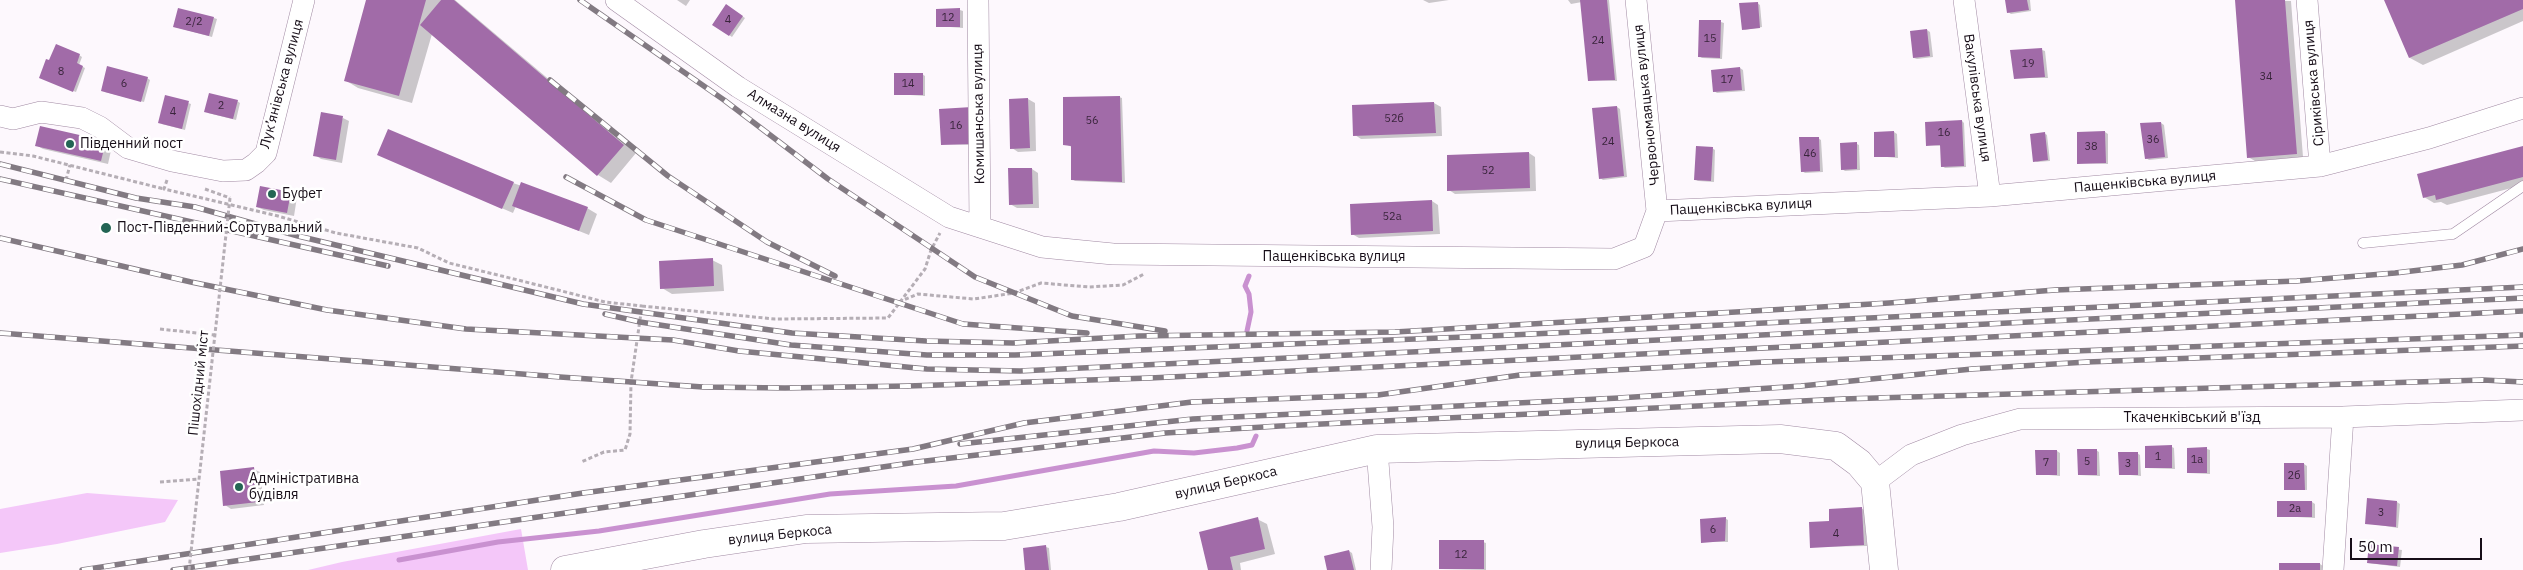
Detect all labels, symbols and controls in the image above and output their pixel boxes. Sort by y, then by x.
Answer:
house number: 12 [941,11,955,25]
house number: 4 [725,13,731,27]
house number: 2/2 [185,15,203,29]
street label: Лук’янівська вулиця [257,17,307,151]
street label: Сіриківська вулиця [2300,19,2328,147]
street label: Червономаяцька вулиця [1630,24,1664,186]
house number: 15 [1703,32,1717,46]
street label: Вакулівська вулиця [1960,33,1994,163]
house number: 24 [1591,34,1605,48]
street label: Комишанська вулиця [969,43,989,185]
house number: 19 [2021,57,2035,71]
house number: 8 [58,65,64,79]
house number: 34 [2259,70,2273,84]
house number: 17 [1720,73,1734,87]
house number: 6 [121,77,127,91]
house number: 14 [901,77,915,91]
street label: Алмазна вулиця [744,86,844,156]
house number: 2 [218,99,224,113]
house number: 4 [170,105,176,119]
house number: 52б [1384,112,1404,126]
house number: 56 [1085,114,1099,128]
house number: 16 [949,119,963,133]
house number: 16 [1937,126,1951,140]
house number: 36 [2146,133,2160,147]
house number: 24 [1601,135,1615,149]
place label: Південний пост [80,136,183,152]
marker: Південний пост [64,138,76,150]
house number: 38 [2084,140,2098,154]
house number: 46 [1803,147,1817,161]
house number: 52 [1481,164,1495,178]
street label: Пащенківська вулиця [2073,167,2217,197]
place label: Буфет [282,186,322,202]
marker: Буфет [266,188,278,200]
street label: Пащенківська вулиця [1669,195,1813,219]
house number: 52а [1382,210,1402,224]
place label: Пост-Південний-Сортувальний [117,220,323,236]
marker: Пост-Південний-Сортувальний [99,221,113,235]
street label: Пащенківська вулиця [1263,249,1405,265]
street label: Пішохідний міст [185,329,213,437]
street label: Ткаченківський в'їзд [2123,410,2261,426]
street label: вулиця Беркоса [1575,434,1679,452]
house number: 1 [2155,450,2161,464]
house number: 1а [2191,453,2203,467]
house number: 5 [2084,455,2090,469]
house number: 7 [2043,456,2049,470]
house number: 3 [2125,457,2131,471]
street label: вулиця Беркоса [1173,463,1279,503]
house number: 2б [2288,469,2300,483]
place label: Адміністративна будівля [249,471,359,504]
marker: Адміністративна будівля [233,481,245,493]
house number: 2а [2289,502,2301,516]
house number: 3 [2378,506,2384,520]
street label: вулиця Беркоса [727,521,833,549]
house number: 6 [1710,523,1716,537]
house number: 4 [1833,527,1839,541]
scale bar [2353,528,2486,560]
text: 50 m [2358,537,2393,556]
house number: 12 [1454,548,1468,562]

